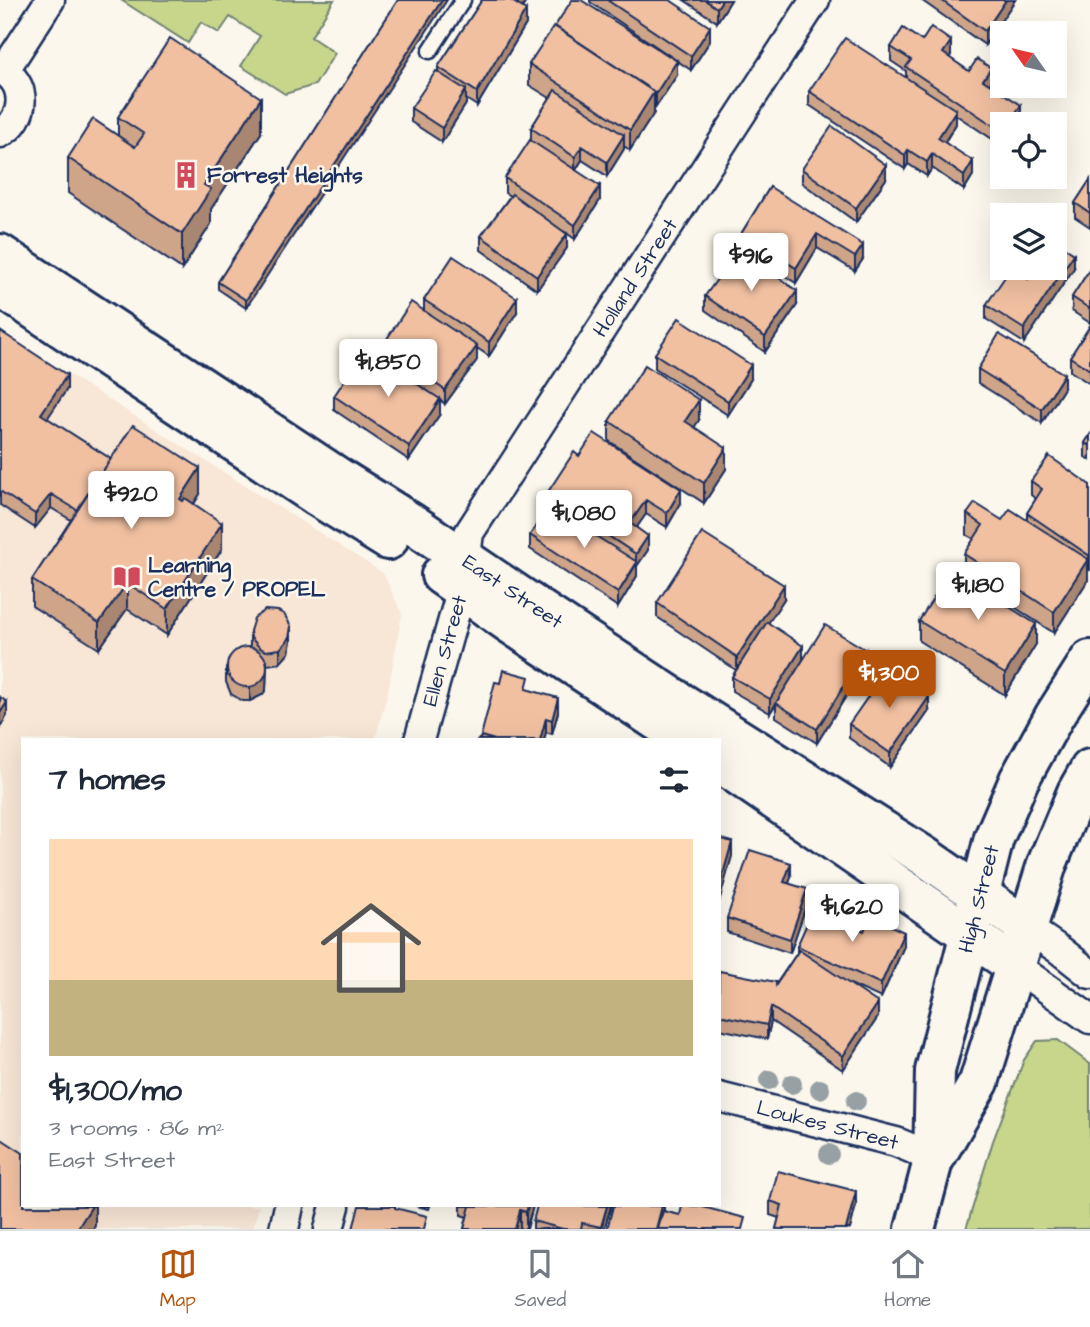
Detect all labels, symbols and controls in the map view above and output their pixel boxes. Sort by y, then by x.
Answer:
north arrow [990,21,1068,98]
map controls [990,21,1067,280]
button: locate [990,112,1067,189]
building icon: Forrest Heights [171,160,201,190]
place label: Forrest Heights [207,161,363,192]
button: layers [990,203,1067,280]
street label: Holland Street [586,212,684,343]
pin: $916 [710,233,792,293]
text: $916 [729,240,773,272]
pin: $1,850 [331,340,445,399]
text: $1,850 [355,346,421,378]
pin: $920 [90,472,172,531]
text: $920 [104,478,158,510]
pin: $1,080 [527,490,641,550]
text: $1,080 [552,497,616,529]
street label: East Street [457,547,569,636]
place label: Learning Centre / PROPEL [148,551,326,604]
library icon: Learning Centre / PROPEL [112,562,142,592]
pin: $1,180 [921,562,1035,622]
text: $1,180 [952,569,1004,601]
street label: Ellen Street [415,591,474,709]
pin: $1,300 [832,650,946,710]
text: $1,300 [859,657,919,689]
text: 7 homes [49,759,166,801]
icon: filters [655,761,693,799]
street label: High Street [951,841,1006,956]
pin: $1,620 [795,884,909,944]
icon: home [308,885,434,1011]
text: $1,620 [821,891,883,923]
text: $1,300/mo [49,1070,182,1112]
street label: Loukes Street [754,1093,902,1157]
text: 3 rooms · 86 m² [49,1112,225,1144]
text: East Street [49,1144,175,1176]
tab: Map [159,1245,197,1314]
tab: Saved [514,1245,566,1314]
tab: Home [884,1245,931,1314]

